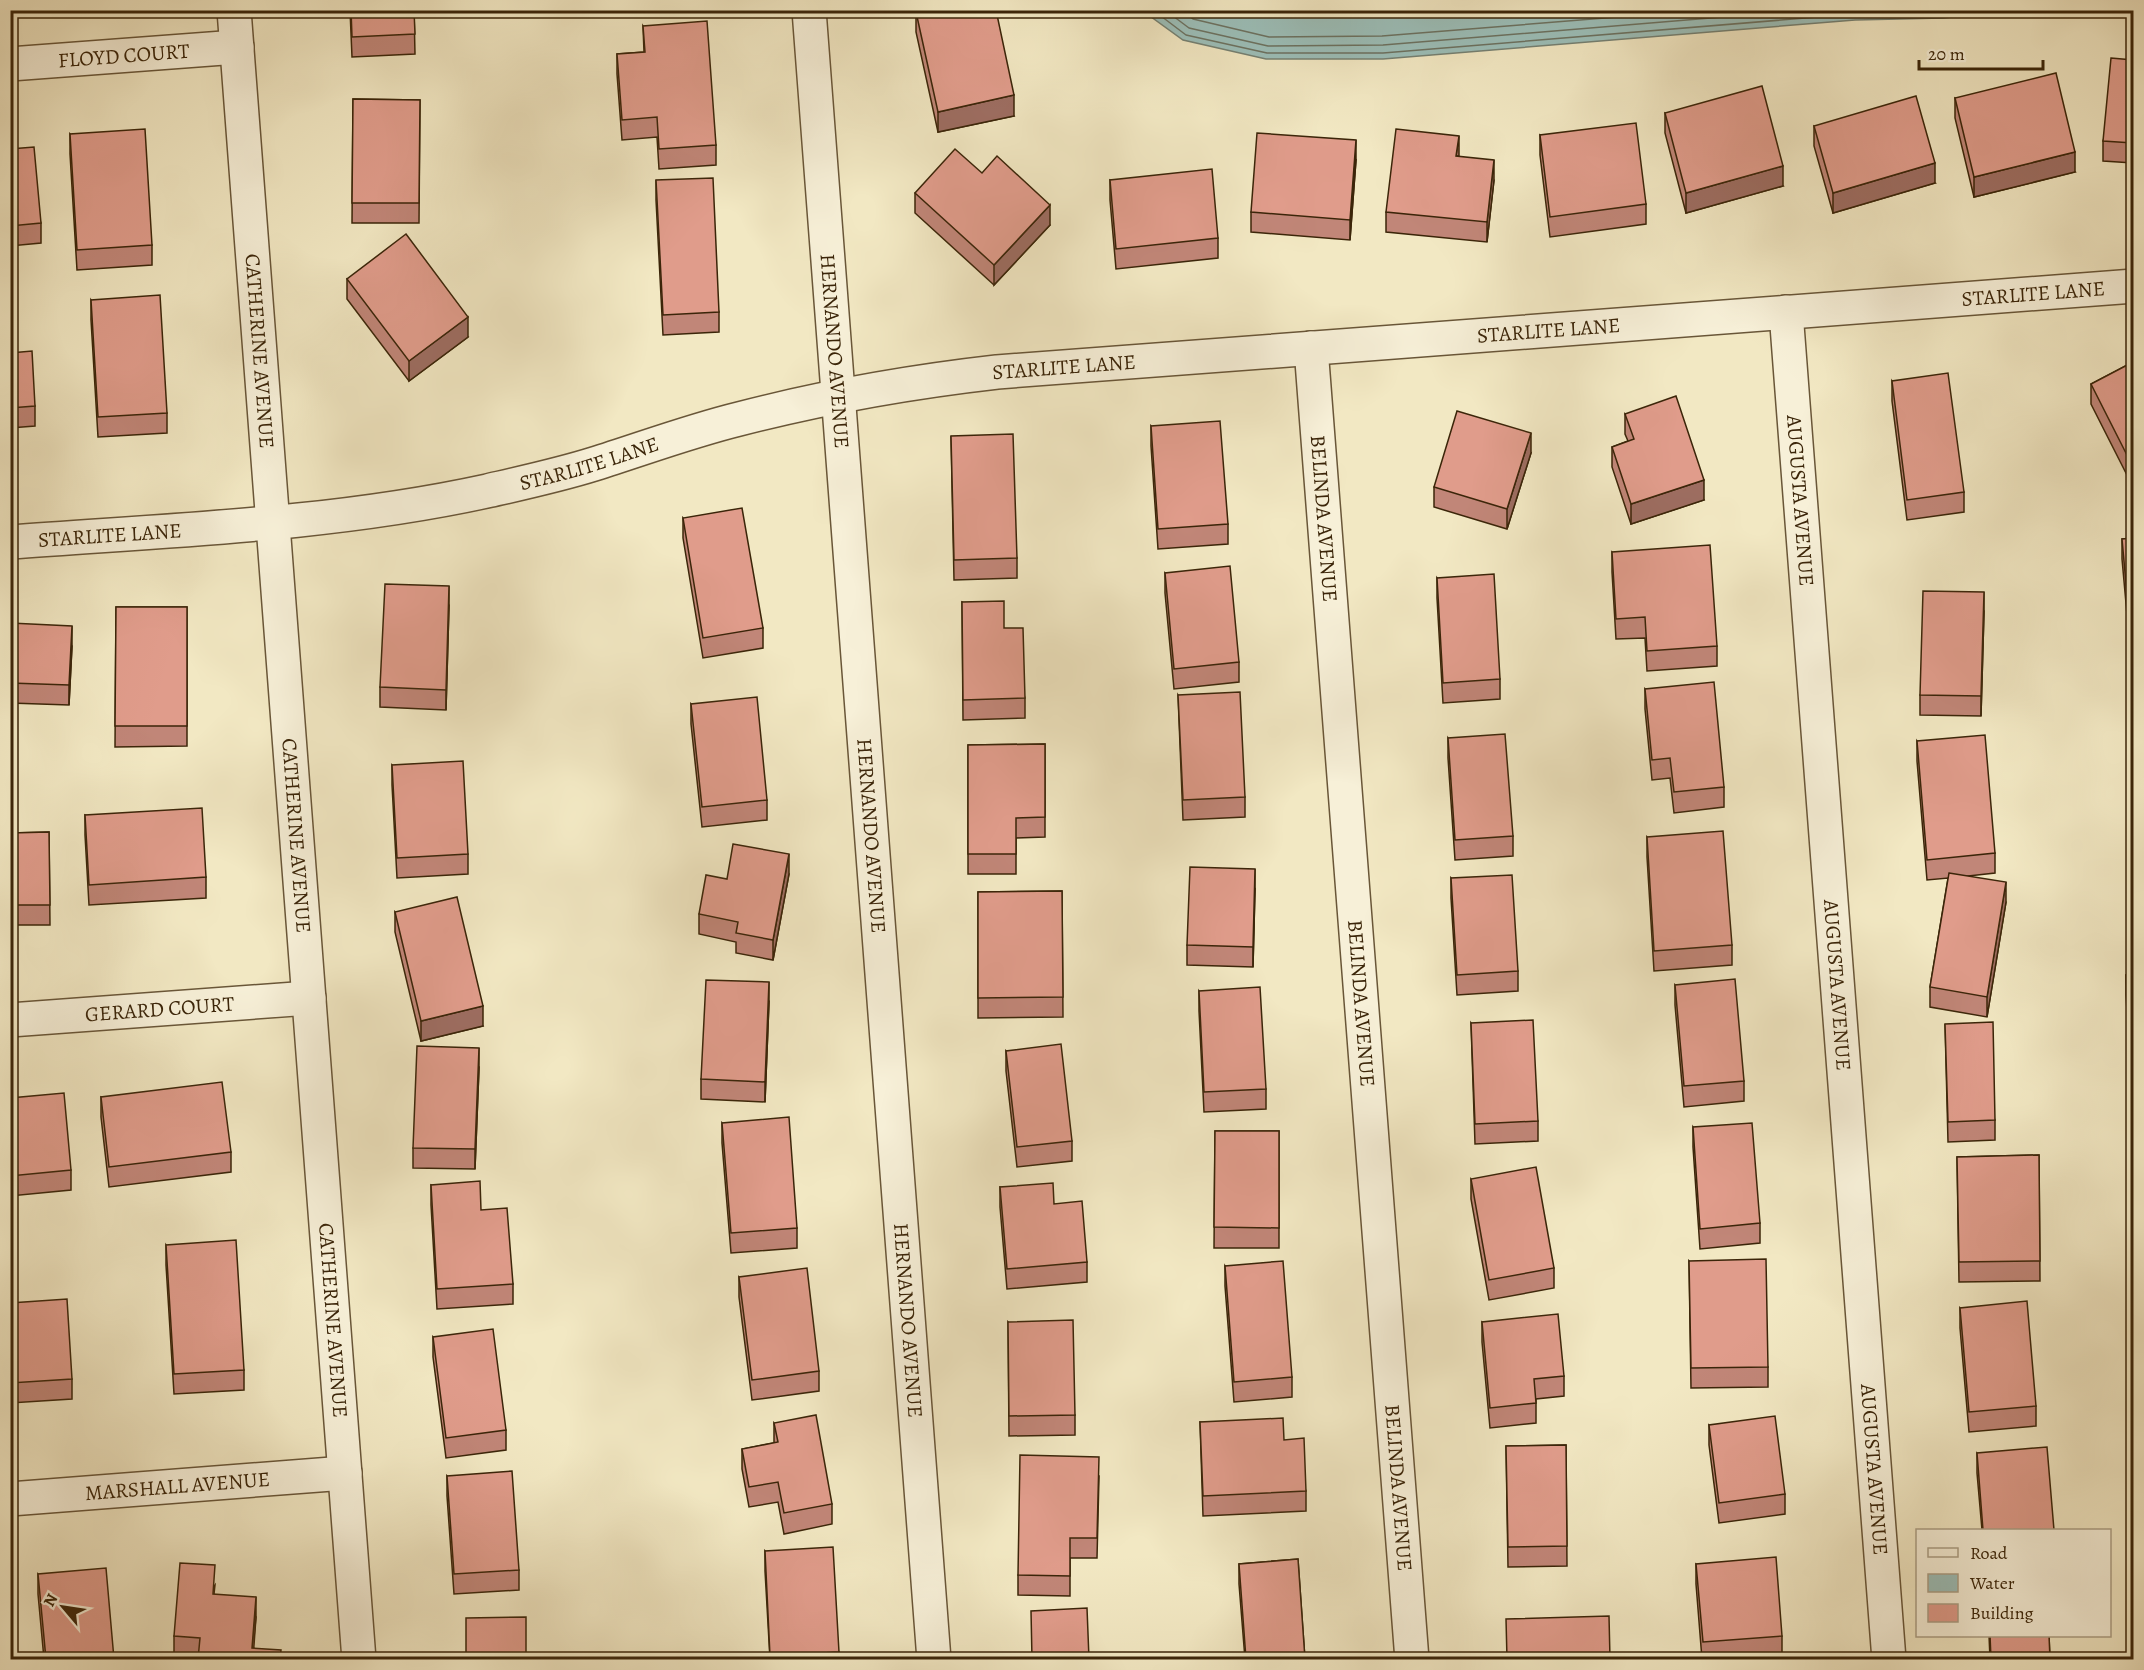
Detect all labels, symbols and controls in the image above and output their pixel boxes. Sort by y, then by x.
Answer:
scale bar [1919,33,2044,71]
street label: FLOYD COURT [57,37,191,74]
text: 20 m [1928,42,1965,66]
street label: CATHERINE AVENUE [239,253,281,449]
street label: HERNANDO AVENUE [813,253,856,449]
street label: STARLITE LANE [1961,274,2106,313]
street label: STARLITE LANE [1476,311,1621,350]
street label: STARLITE LANE [991,348,1137,386]
street label: AUGUSTA AVENUE [1780,413,1821,587]
street label: STARLITE LANE [517,430,662,497]
street label: BELINDA AVENUE [1304,434,1345,603]
street label: STARLITE LANE [37,516,182,554]
street label: CATHERINE AVENUE [275,737,318,934]
street label: HERNANDO AVENUE [850,737,893,934]
street label: AUGUSTA AVENUE [1817,897,1858,1072]
street label: BELINDA AVENUE [1341,919,1382,1088]
street label: GERARD COURT [84,990,236,1028]
street label: CATHERINE AVENUE [312,1222,355,1419]
street label: HERNANDO AVENUE [887,1222,930,1419]
street label: AUGUSTA AVENUE [1854,1382,1895,1556]
street label: BELINDA AVENUE [1378,1403,1419,1572]
street label: MARSHALL AVENUE [84,1465,271,1507]
legend [1916,1529,2111,1637]
text: Road [1970,1541,2008,1565]
text: Water [1969,1571,2015,1595]
north arrow [33,1577,93,1637]
text: N [38,1589,63,1611]
text: Building [1970,1601,2034,1625]

